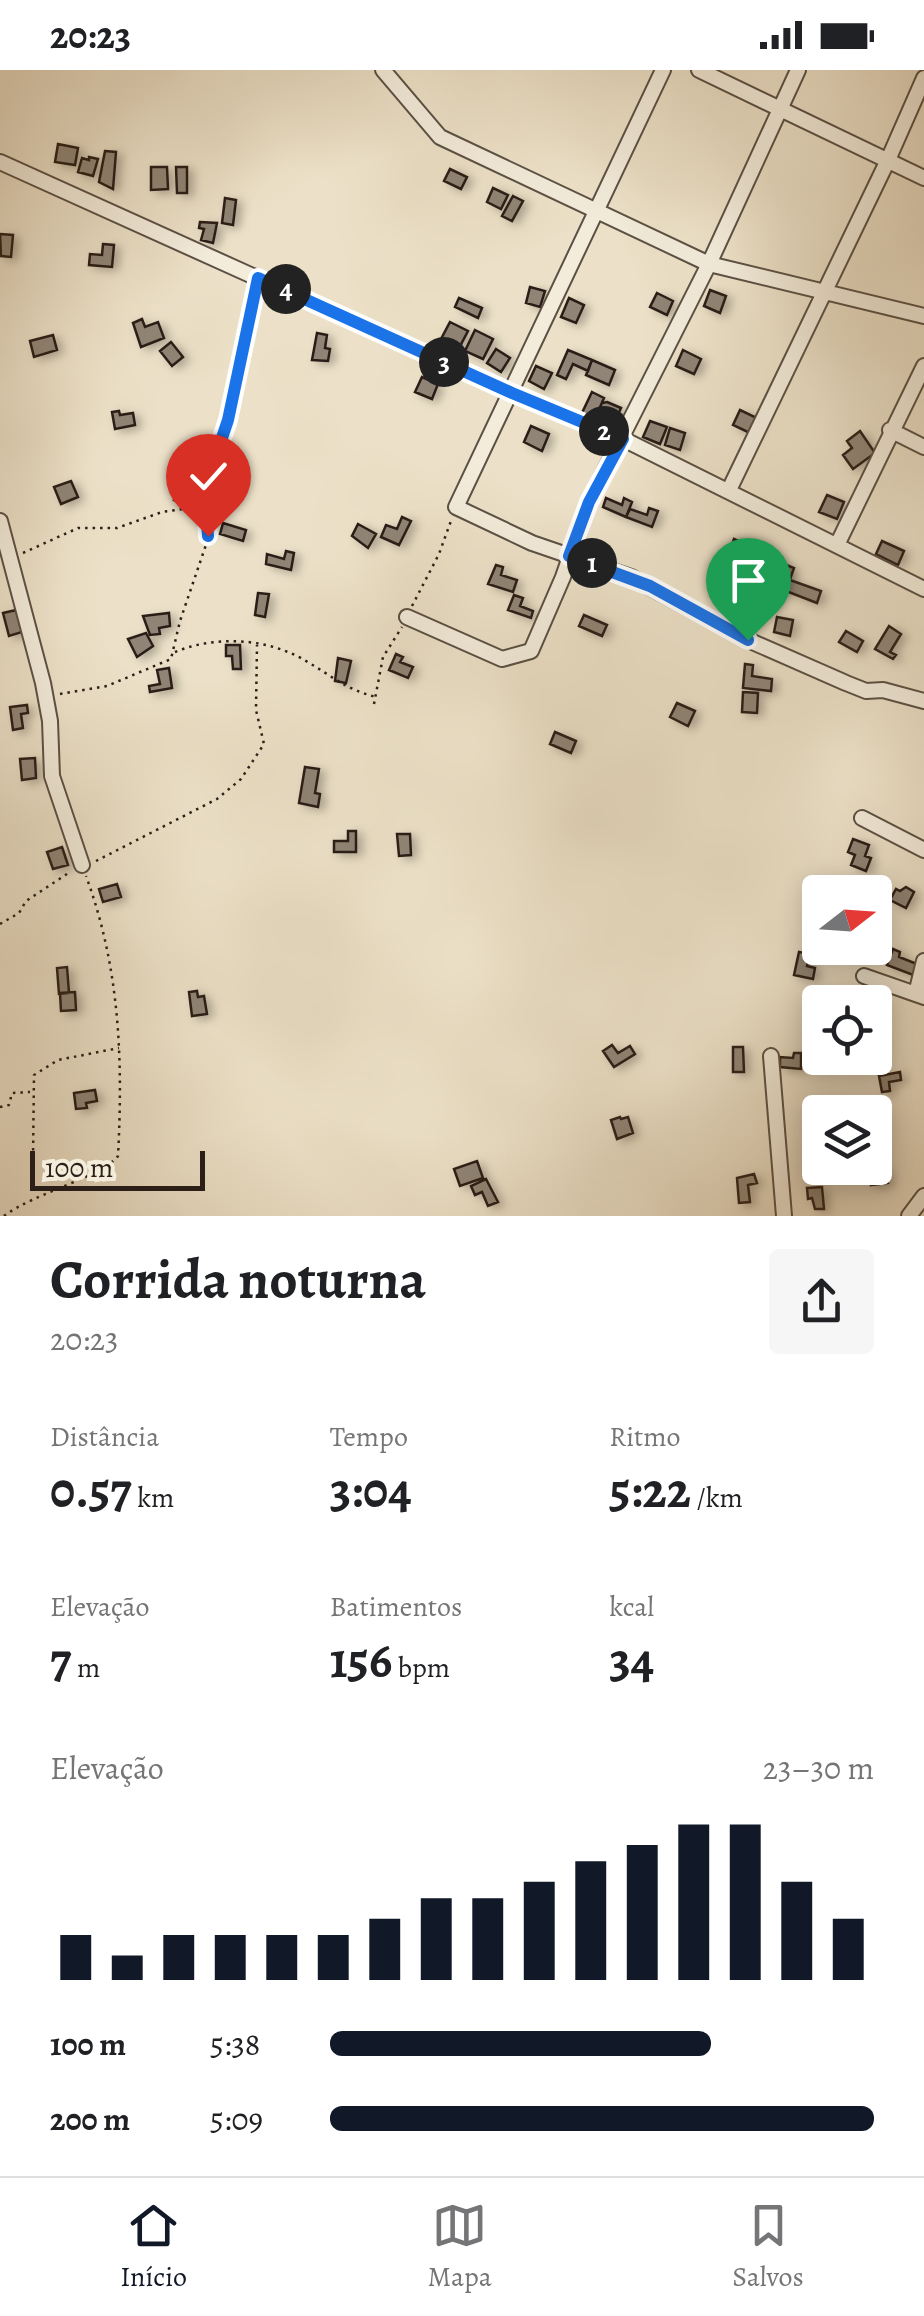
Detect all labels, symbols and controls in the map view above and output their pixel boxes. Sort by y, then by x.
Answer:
text: 20:23 [50,9,131,61]
pin: 4 [261,264,311,314]
text: 4 [279,270,293,308]
pin: 3 [419,337,469,387]
text: 3 [438,343,450,381]
pin: 2 [579,406,629,456]
text: 2 [597,412,611,450]
pin [166,434,251,537]
icon: check [181,449,236,504]
pin: 1 [567,538,617,588]
pin [706,538,791,641]
text: 1 [587,544,597,582]
icon: arrive [721,553,776,608]
north arrow [802,875,892,965]
map controls [802,875,892,1185]
button: locate [802,985,892,1075]
button: layers [802,1095,892,1185]
scale bar [30,1146,205,1190]
text: 100 m [45,1149,113,1187]
text: Corrida noturna [50,1242,426,1317]
button: share [769,1249,874,1354]
text: 20:23 [50,1317,118,1361]
text: Distância [50,1418,159,1456]
text: Tempo [330,1418,408,1456]
text: Ritmo [609,1418,681,1456]
text: 0.57 [50,1456,132,1524]
text: 3:04 [330,1456,412,1524]
text: 5:22 [609,1456,691,1524]
text: km [132,1479,174,1517]
text: /km [691,1479,743,1517]
text: Elevação [50,1588,150,1626]
text: Batimentos [330,1588,462,1626]
text: kcal [609,1588,654,1626]
text: 7 [50,1626,71,1694]
text: 156 [330,1626,392,1694]
text: 34 [609,1626,654,1694]
text: m [71,1649,100,1687]
text: bpm [392,1649,450,1687]
text: Elevação [50,1746,164,1790]
text: 23–30 m [763,1746,874,1790]
text: 100 m [50,2022,126,2066]
text: 5:38 [210,2022,260,2066]
text: 200 m [50,2097,130,2141]
text: 5:09 [210,2097,263,2141]
tab: Início [120,2198,187,2296]
tab: Mapa [428,2198,492,2296]
tab: Salvos [732,2198,804,2296]

